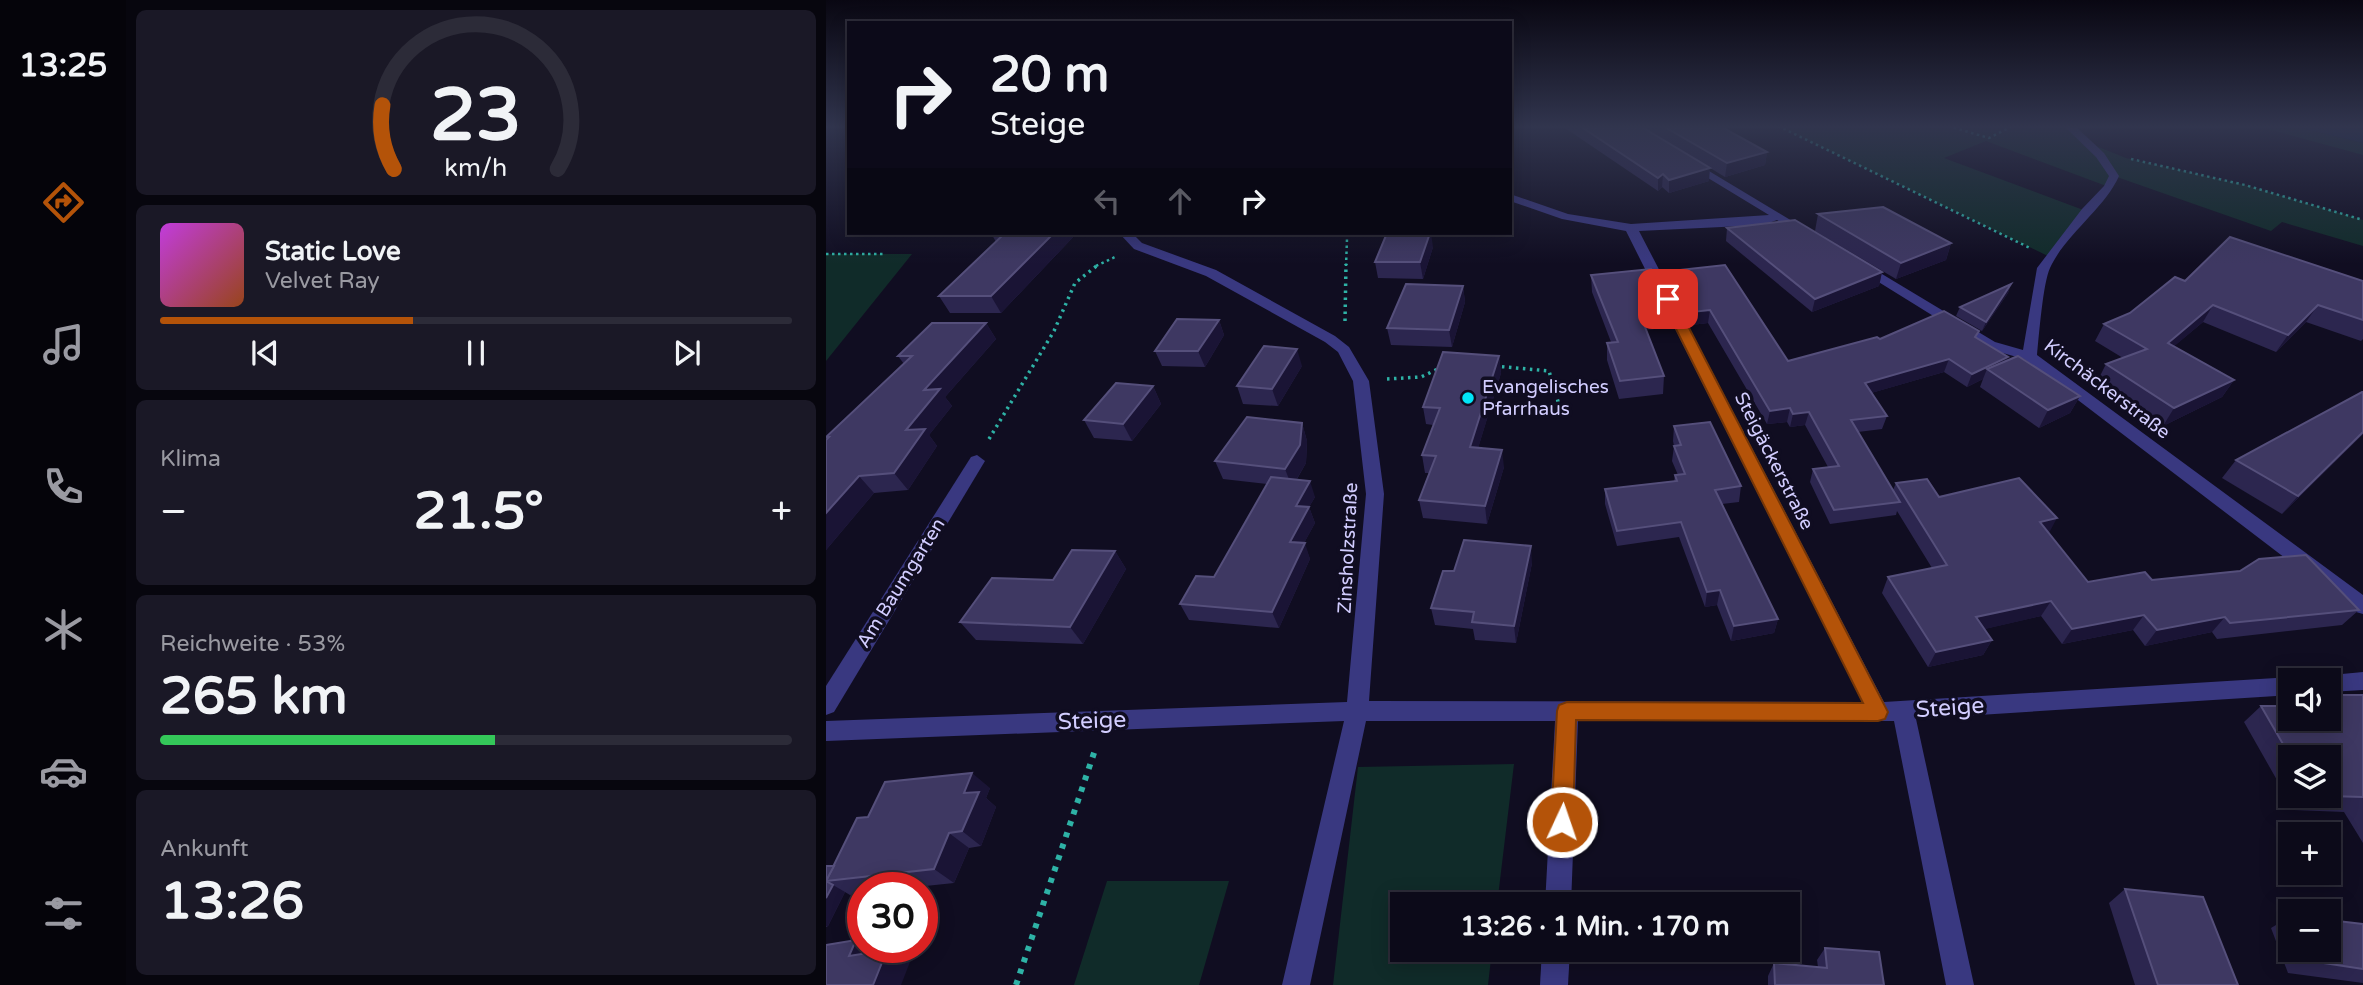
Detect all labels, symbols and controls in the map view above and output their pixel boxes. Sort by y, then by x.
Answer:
text: 20 m [990,46,1109,105]
text: 13:25 [19,47,107,85]
icon: right [875,49,966,140]
text: 23 [430,72,522,160]
text: Steige [990,106,1085,144]
text: km/h [445,152,507,182]
icon: directions [39,178,88,227]
icon: left [1088,182,1126,220]
icon: ahead [1161,182,1199,220]
icon: right [1234,182,1272,220]
text: Static Love [265,236,401,267]
text: Velvet Ray [265,267,380,295]
pin [1638,269,1698,329]
icon: arrive [1649,280,1687,318]
icon: music [39,320,88,369]
icon: previous [246,334,284,372]
icon: pause [457,334,495,372]
icon: next [668,334,706,372]
street label: Kirchäckerstraße [2040,335,2174,443]
place label: Evangelisches Pfarrhaus [1482,376,1609,420]
street label: Steigäckerstraße [1730,389,1818,533]
marker: Evangelisches Pfarrhaus [1460,390,1476,406]
text: Klima [160,445,221,473]
icon: phone [39,462,88,511]
text: 21.5° [414,480,544,543]
street label: Zinsholzstraße [1334,482,1362,614]
text: − [160,489,187,535]
text: + [771,489,792,535]
street label: Am Baumgarten [852,514,950,652]
icon: climate [39,605,88,654]
text: Reichweite · 53% [160,630,345,658]
text: 265 km [160,665,348,728]
map controls [2278,668,2341,962]
button: sound [2278,668,2341,731]
street label: Steige [1915,692,1985,724]
street label: Steige [1057,706,1127,736]
button: layers [2278,745,2341,808]
icon: car [39,747,88,796]
position arrow [1525,785,1599,859]
button: + [2278,822,2341,885]
text: Ankunft [160,835,249,863]
text: 13:26 [160,870,304,933]
speed limit sign: 30 [847,872,938,963]
icon: filters [39,889,88,938]
button: − [2278,899,2341,962]
text: 13:26 · 1 Min. · 170 m [1460,911,1730,942]

